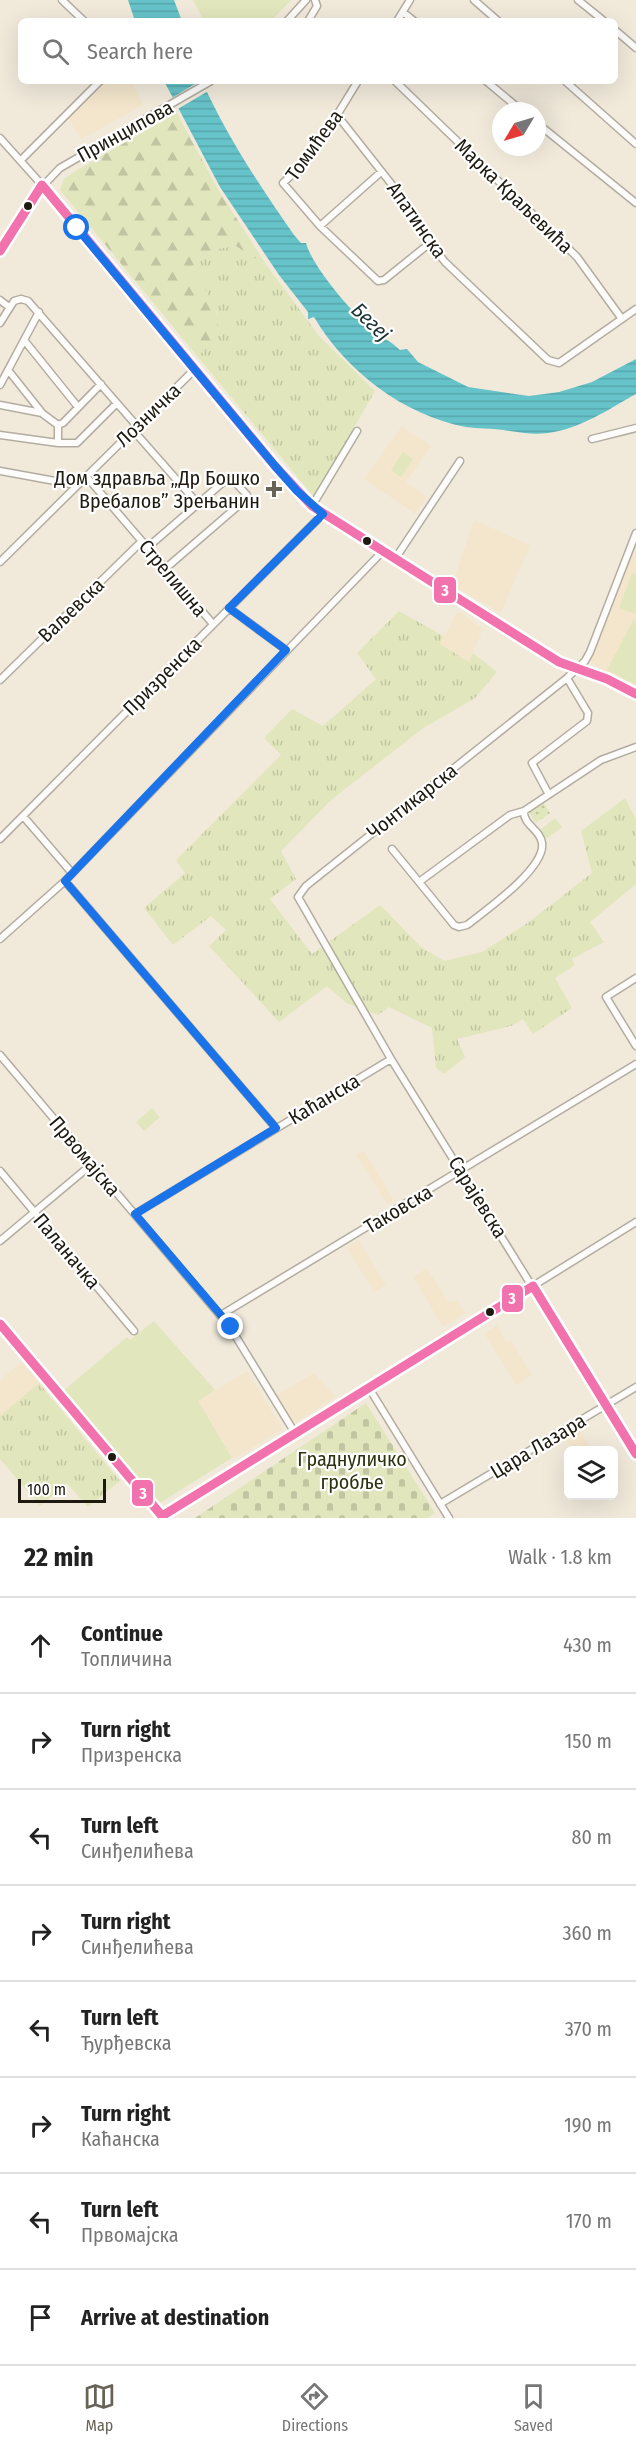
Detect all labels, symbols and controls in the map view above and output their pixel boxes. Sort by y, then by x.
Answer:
search box [18,18,618,84]
icon: search [39,35,72,68]
text: Search here [87,38,193,65]
street label: Принципова [73,95,177,167]
north arrow [492,102,546,156]
street label: Томићева [280,105,348,185]
street label: Марка Краљевића [450,134,578,258]
street label: Апатинска [382,177,452,263]
unlabelled marker [22,200,34,212]
route start [63,214,89,240]
water label: Бегеј [346,297,397,347]
street label: Лозничка [111,378,185,452]
place label: Дом здравља „Др Бошко Вребалов” Зрењанин [53,466,260,513]
marker: Дом здравља „Др Бошко Вребалов” Зрењанин [265,480,283,498]
street label: Стрелишна [134,535,212,621]
unlabelled marker [361,535,373,547]
street label: Ваљевска [33,573,109,647]
line badge: 3 [433,576,457,604]
text: 3 [440,581,449,600]
street label: Призренска [118,632,206,720]
street label: Чонтикарска [362,758,462,844]
street label: Каћанска [284,1068,364,1130]
street label: Првомајска [44,1111,126,1201]
street label: Сарајевска [443,1152,513,1242]
street label: Таковска [360,1179,436,1239]
street label: Паланачка [29,1208,105,1294]
line badge: 3 [501,1284,524,1313]
text: 3 [507,1289,516,1308]
unlabelled marker [484,1306,496,1318]
route end [217,1313,243,1339]
street label: Цара Лазара [486,1408,590,1484]
map controls [564,1446,618,1500]
button: layers [564,1446,618,1500]
park label: Граднуличко гробље [297,1447,407,1494]
unlabelled marker [106,1451,118,1463]
scale bar [18,1476,106,1504]
line badge: 3 [131,1479,154,1507]
text: 100 m [27,1480,66,1499]
text: 3 [138,1484,147,1503]
text: 22 min [24,1542,94,1573]
text: Walk · 1.8 km [508,1545,612,1569]
text: Continue [81,1620,163,1647]
icon: ahead [24,1629,57,1662]
text: 430 m [563,1633,612,1657]
text: Топличина [81,1647,172,1671]
text: Turn right [81,1716,170,1743]
icon: right [24,1725,57,1758]
text: 150 m [565,1729,612,1753]
text: Призренска [81,1743,182,1767]
text: Turn left [81,1812,159,1839]
icon: left [24,1821,57,1854]
text: 80 m [572,1825,612,1849]
text: Синђелићева [81,1839,194,1863]
text: Turn right [81,1908,170,1935]
icon: right [24,1917,57,1950]
text: 360 m [563,1921,612,1945]
text: Синђелићева [81,1935,194,1959]
text: Turn left [81,2004,159,2031]
icon: left [24,2013,57,2046]
text: 370 m [565,2017,612,2041]
text: Ђурђевска [81,2031,171,2055]
text: Turn right [81,2100,170,2127]
icon: right [24,2109,57,2142]
text: 190 m [564,2113,612,2137]
text: Каћанска [81,2127,160,2151]
text: Turn left [81,2196,159,2223]
icon: left [24,2205,57,2238]
text: 170 m [566,2209,612,2233]
text: Првомајска [81,2223,178,2247]
icon: arrive [24,2301,57,2334]
text: Arrive at destination [81,2304,269,2331]
tab: Map [83,2380,116,2435]
tab: Directions [282,2380,348,2435]
tab: Saved [514,2380,553,2435]

